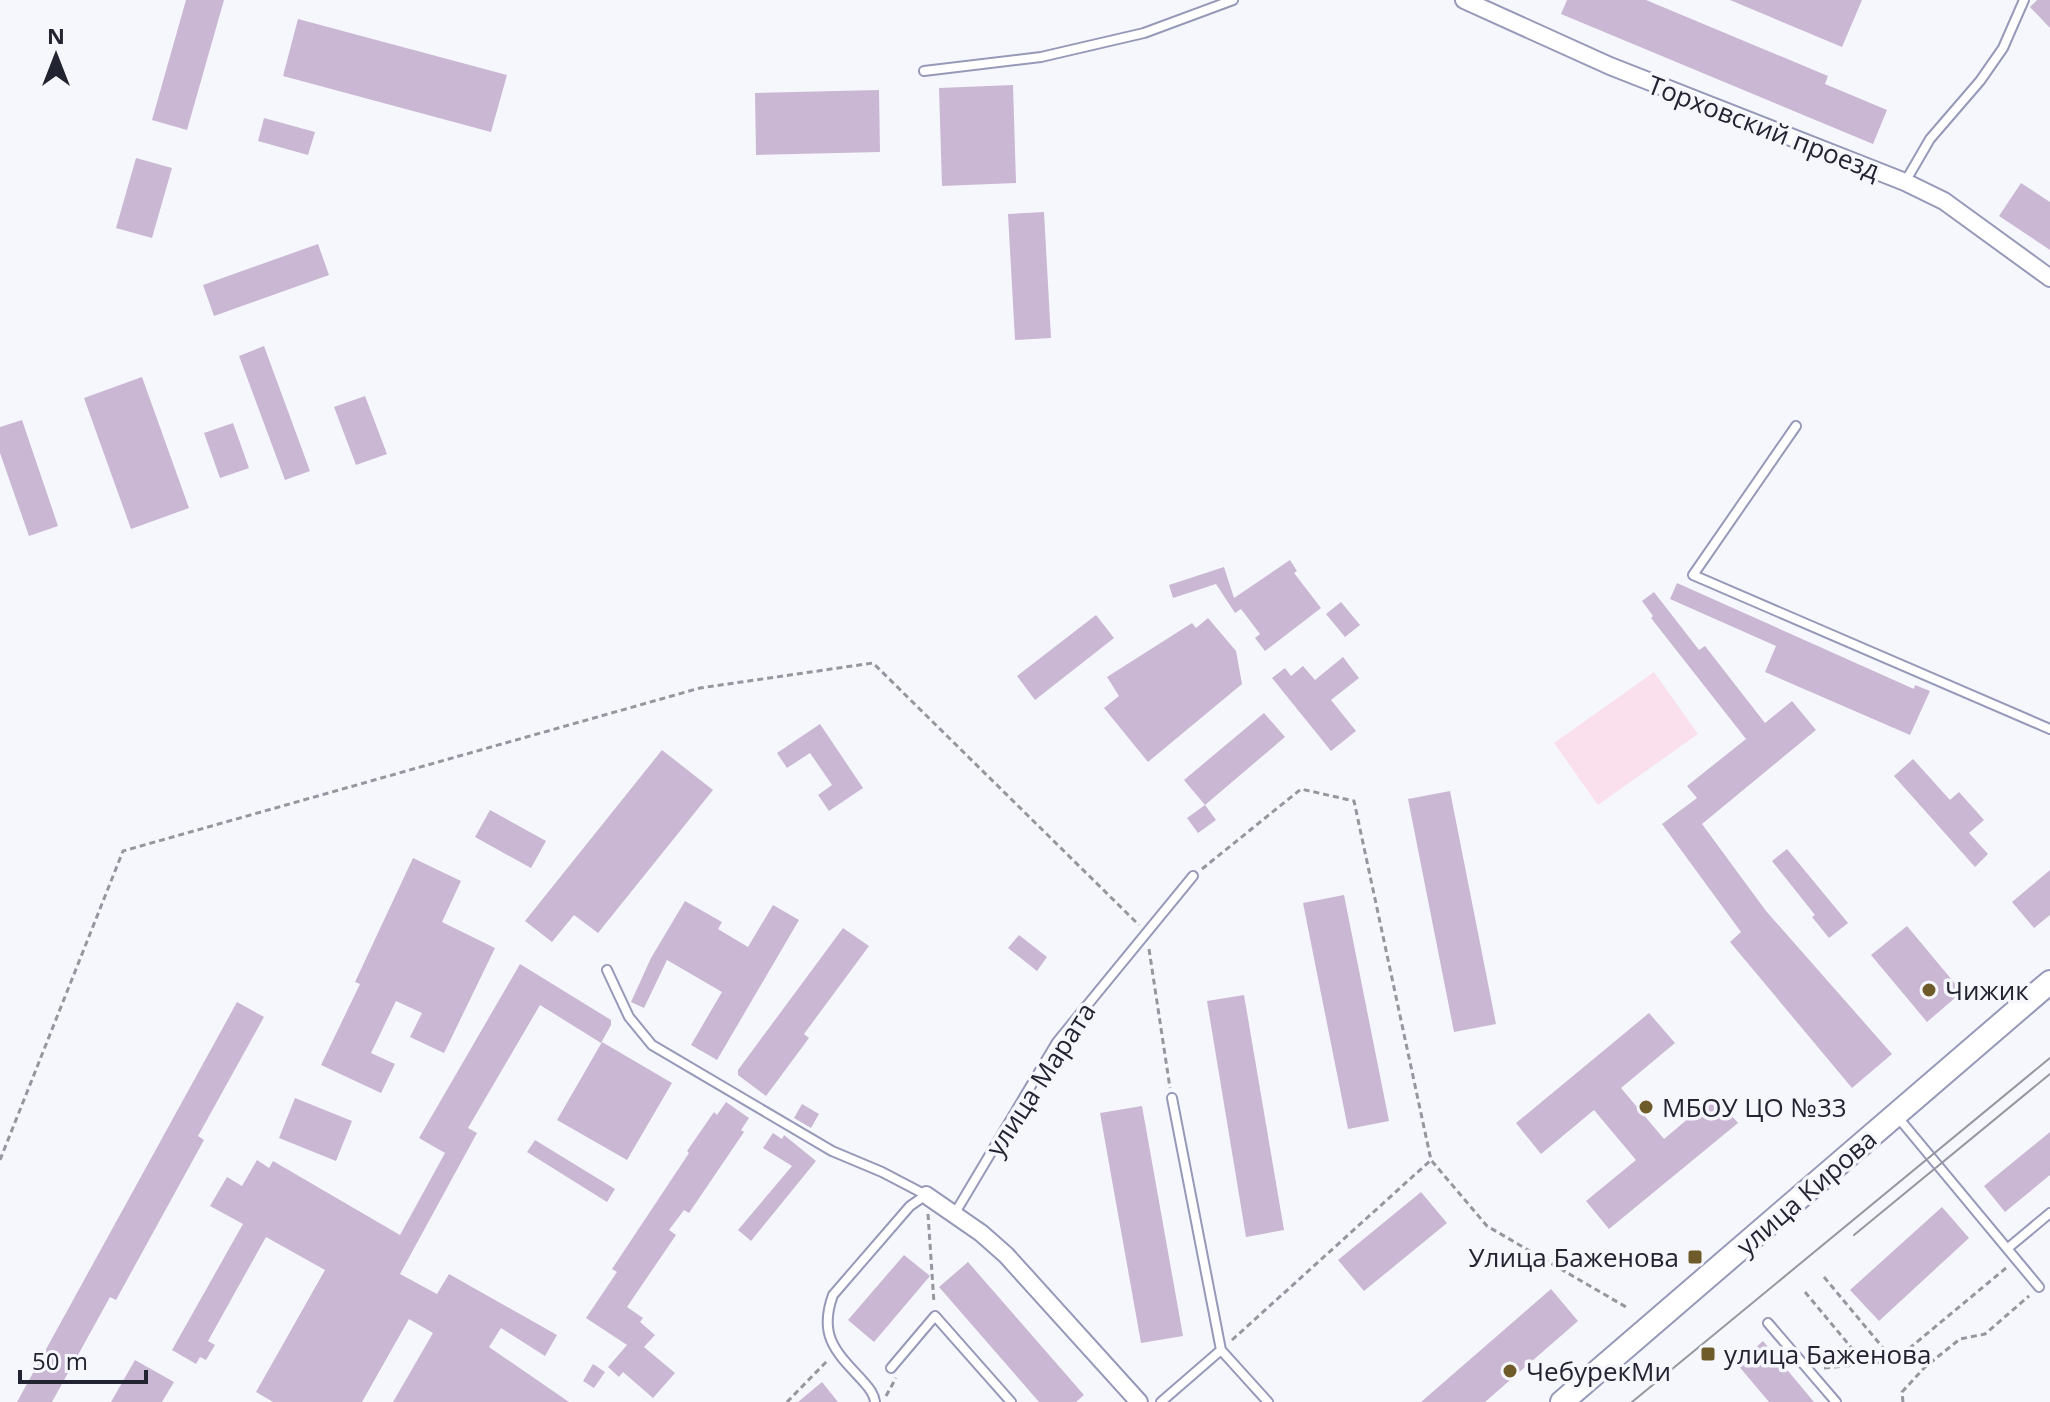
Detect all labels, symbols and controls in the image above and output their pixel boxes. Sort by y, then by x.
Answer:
north arrow [16,16,96,96]
text: N [47,20,65,50]
street label: Торховский проезд [1643,66,1885,188]
place label: Чижик [1945,972,2029,1008]
marker: Чижик [1920,981,1938,999]
street label: улица Марата [977,995,1103,1163]
place label: МБОУ ЦО №33 [1662,1089,1847,1125]
marker: МБОУ ЦО №33 [1637,1098,1655,1116]
street label: улица Кирова [1728,1121,1884,1263]
place label: Улица Баженова [1469,1239,1679,1275]
marker: Улица Баженова [1686,1248,1704,1266]
scale bar [20,1334,146,1384]
place label: улица Баженова [1724,1336,1931,1372]
text: 50 m [32,1344,88,1377]
marker: улица Баженова [1699,1345,1717,1363]
place label: ЧебурекМи [1526,1353,1671,1389]
marker: ЧебурекМи [1501,1362,1519,1380]

